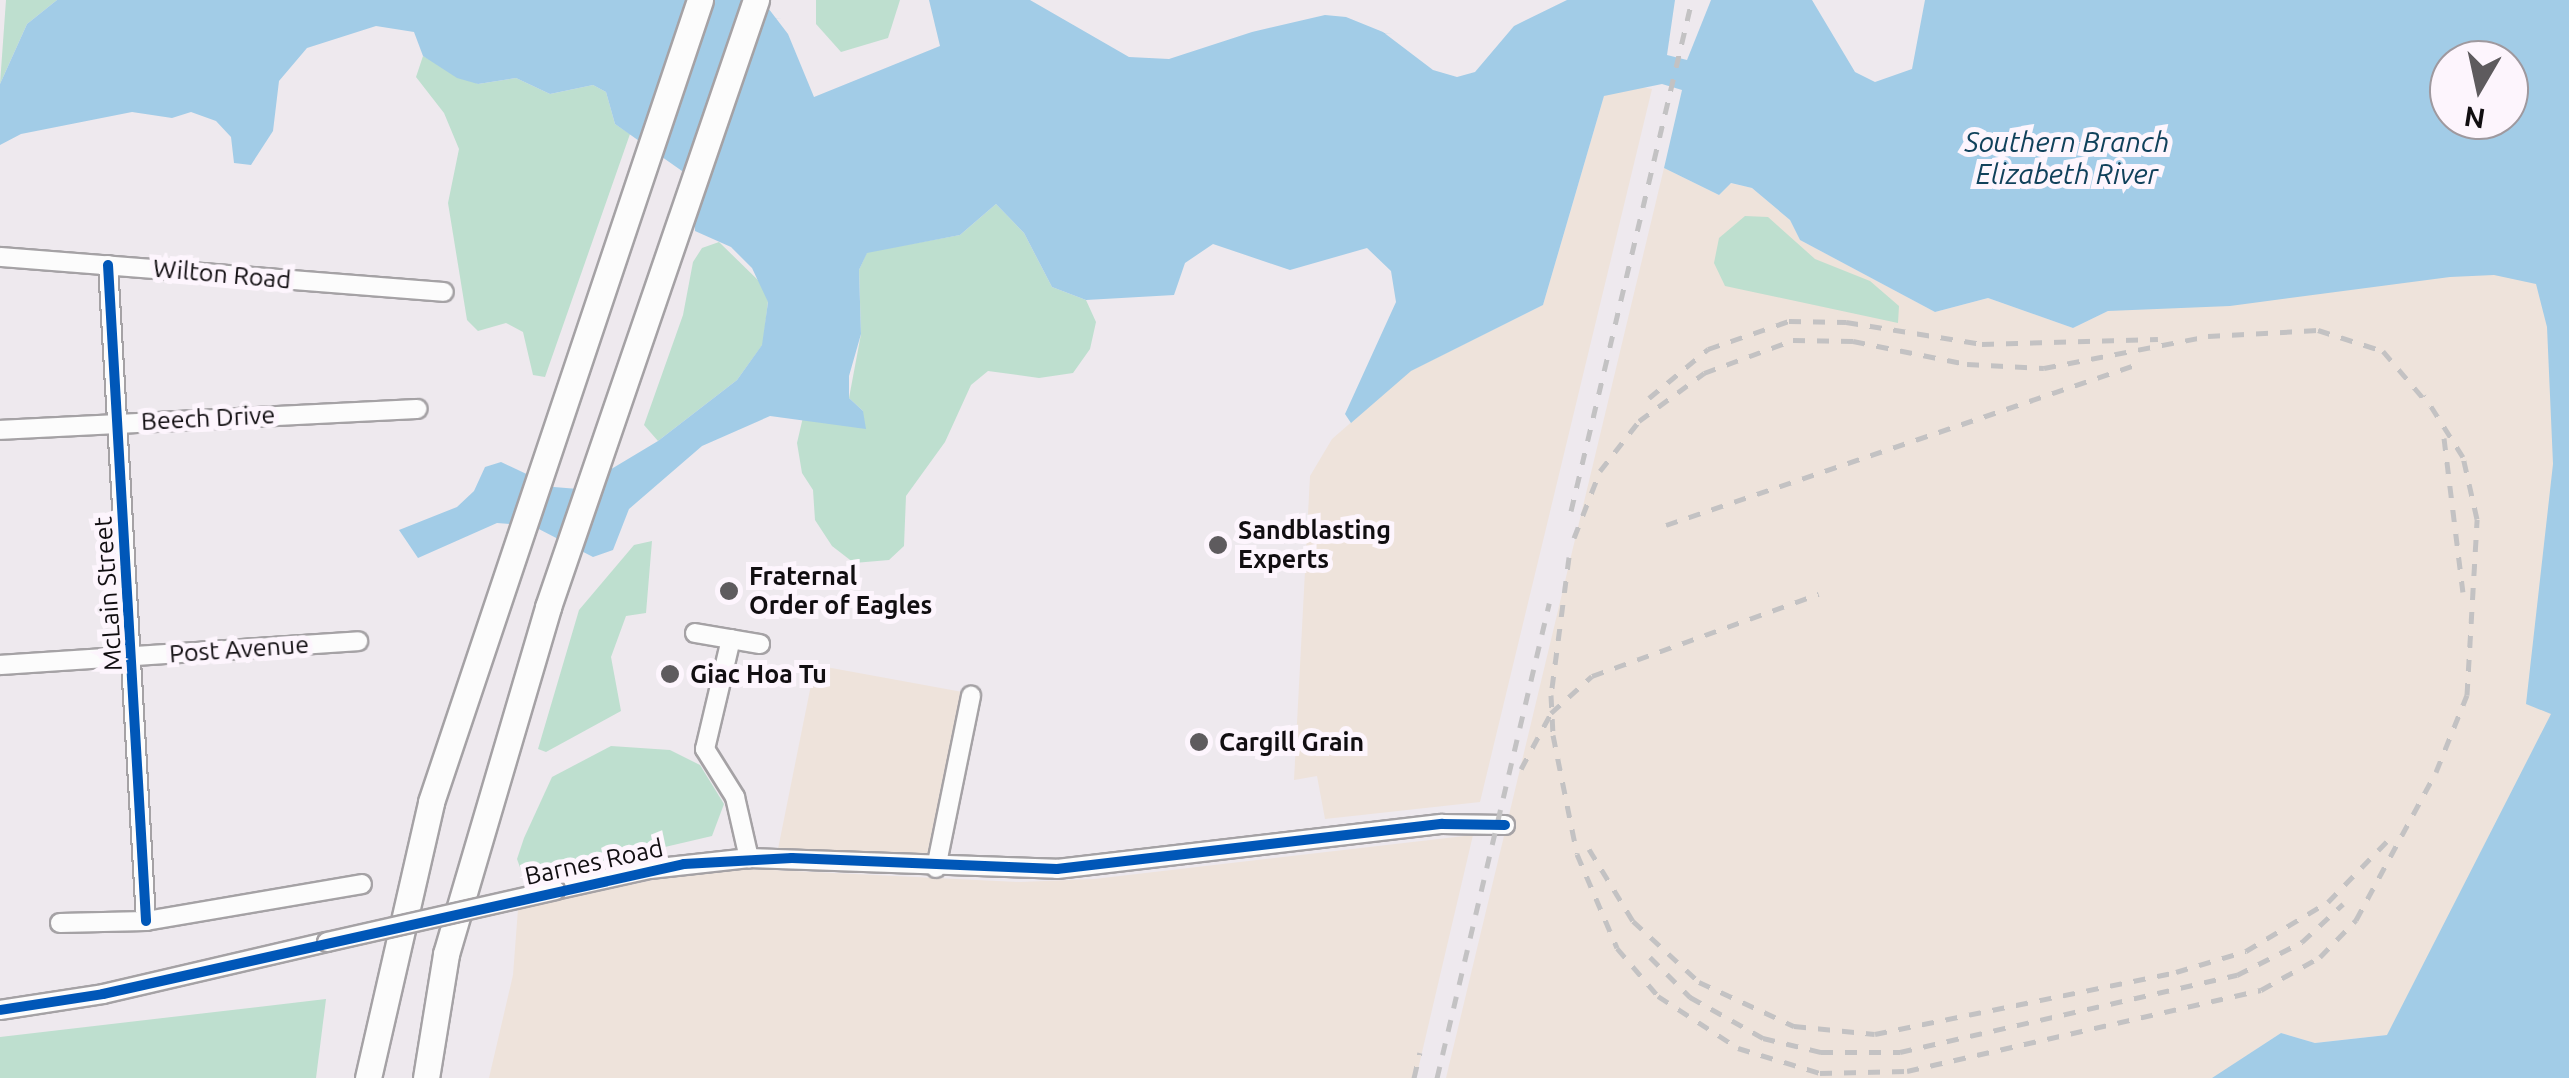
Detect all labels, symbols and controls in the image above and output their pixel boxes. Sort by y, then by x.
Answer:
north arrow [2429,40,2529,140]
text: N [2462,101,2487,135]
water label: Southern Branch Elizabeth River [1965,125,2169,191]
street label: Wilton Road [152,253,292,295]
street label: Beech Drive [140,400,276,436]
street label: McLain Street [88,516,128,672]
place label: Sandblasting Experts [1238,516,1391,575]
marker: Sandblasting Experts [1207,534,1229,556]
place label: Fraternal Order of Eagles [749,562,932,621]
marker: Fraternal Order of Eagles [718,580,740,602]
street label: Post Avenue [168,629,310,669]
place label: Giac Hoa Tu [690,659,827,689]
marker: Giac Hoa Tu [659,663,681,685]
place label: Cargill Grain [1219,727,1364,757]
marker: Cargill Grain [1188,731,1210,753]
street label: Barnes Road [522,833,666,891]

